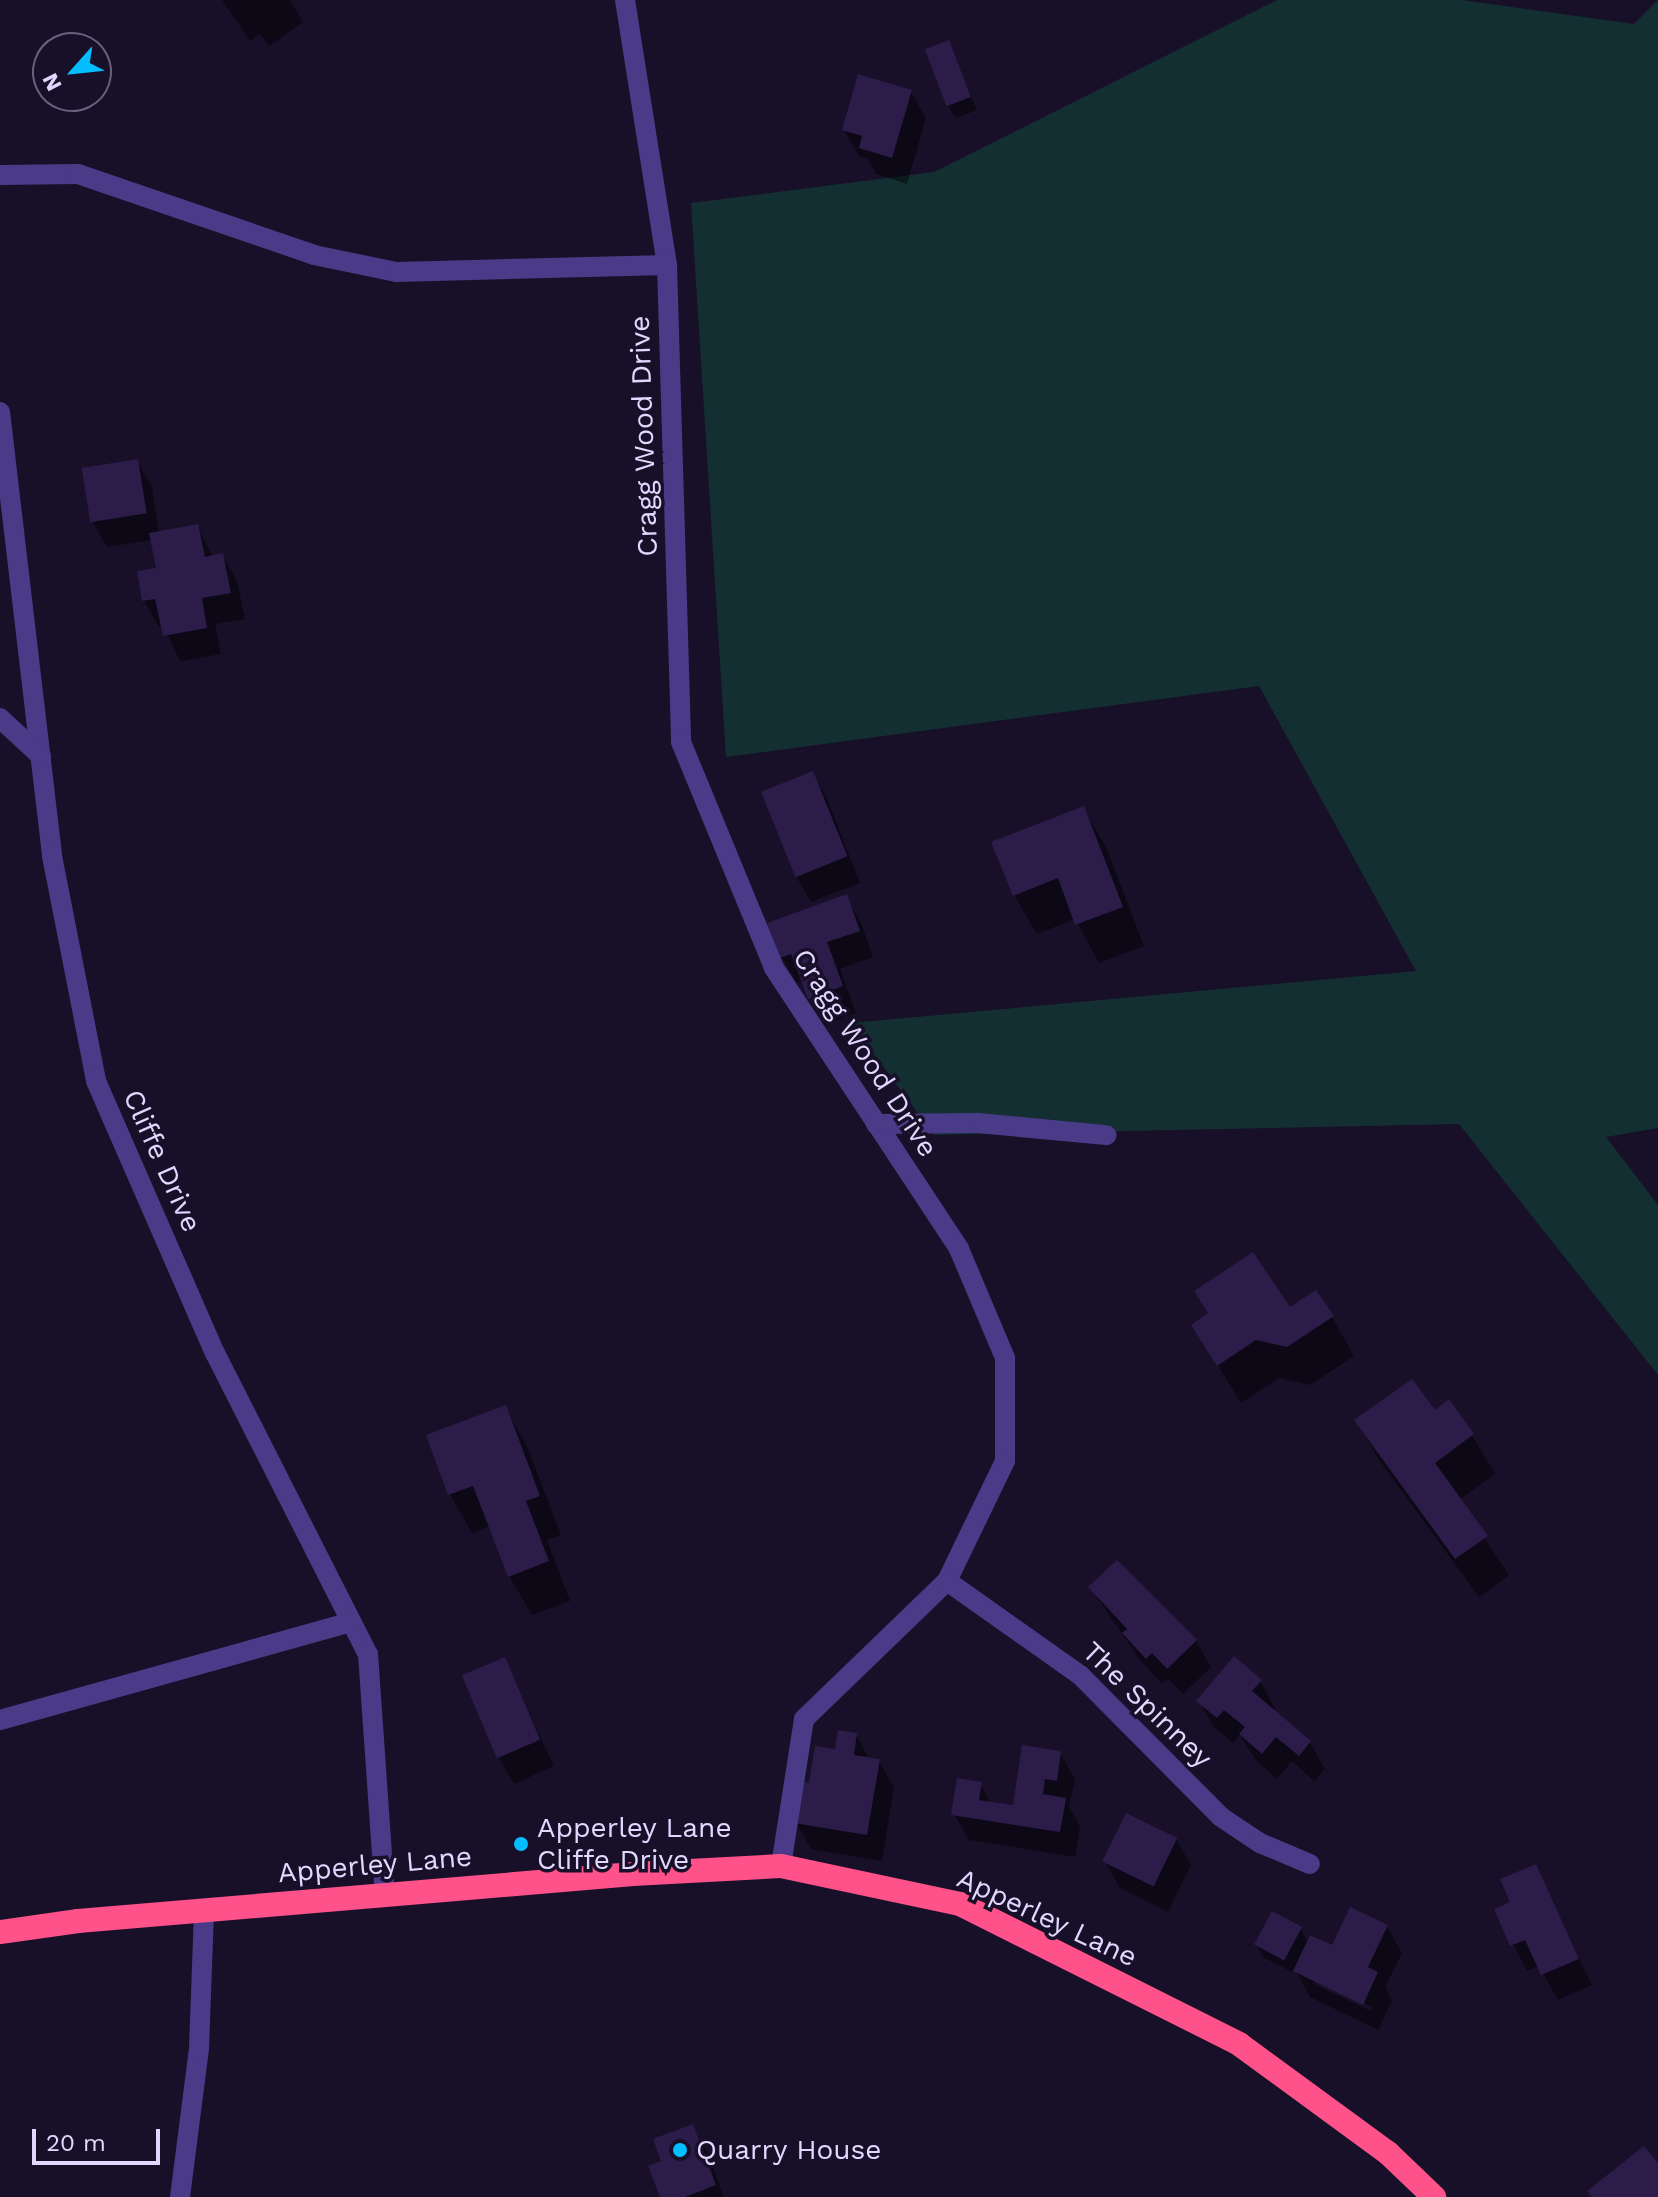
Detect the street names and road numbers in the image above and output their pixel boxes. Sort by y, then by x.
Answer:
street label: Cragg Wood Drive [623,315,665,557]
street label: Cragg Wood Drive [785,942,945,1164]
street label: Cliffe Drive [116,1085,208,1237]
street label: The Spinney [1075,1635,1219,1775]
street label: Apperley Lane [276,1840,474,1890]
street label: Apperley Lane [951,1862,1143,1974]

